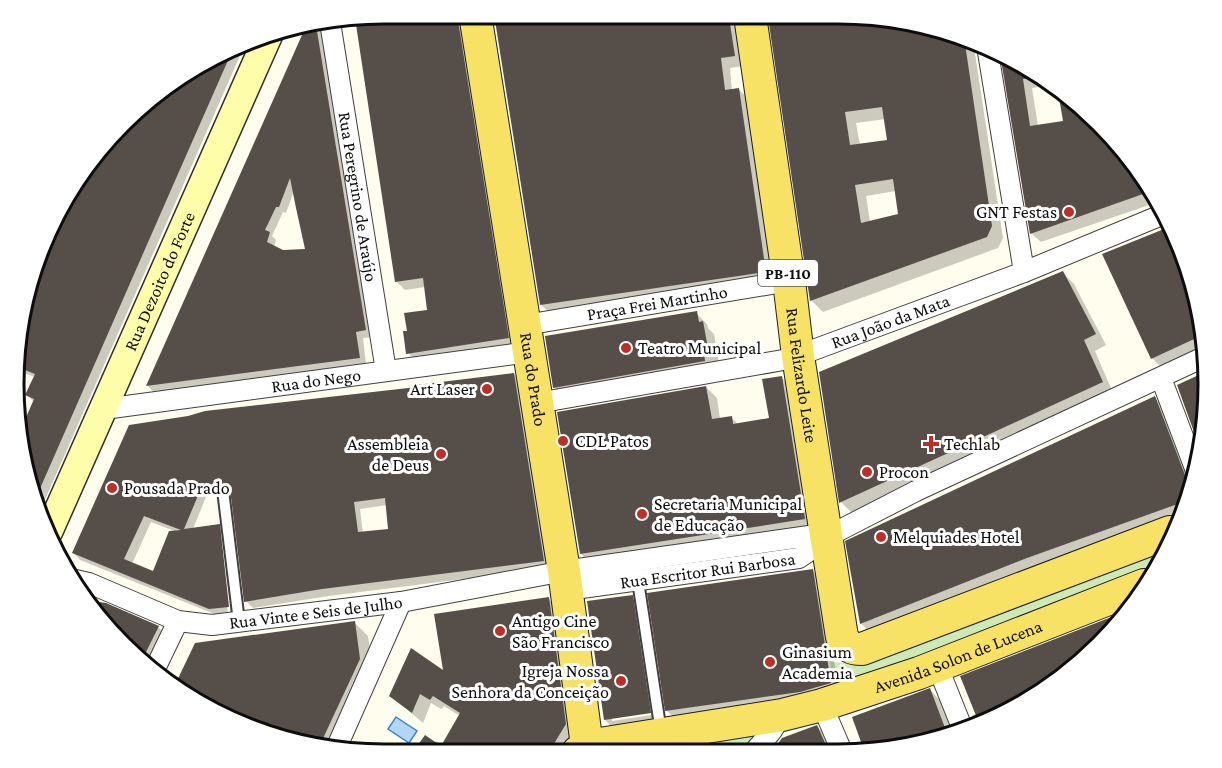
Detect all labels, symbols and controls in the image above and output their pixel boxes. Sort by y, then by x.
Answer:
street label: Rua Peregrino de Araújo [335,110,382,283]
place label: GNT Festas [976,202,1057,222]
marker: GNT Festas [1062,205,1076,219]
street label: Rua Dezoito do Forte [120,209,199,354]
road number: PB-110 [758,260,818,286]
street label: Praça Frei Martinho [585,281,729,325]
street label: Rua João da Mata [829,290,952,352]
street label: Rua Felizardo Leite [782,307,821,444]
street label: Rua do Prado [516,331,551,428]
place label: Teatro Municipal [638,338,761,358]
marker: Teatro Municipal [619,341,633,355]
street label: Rua do Nego [270,365,362,396]
place label: Art Laser [410,379,476,399]
marker: Art Laser [480,382,494,396]
place label: CDL Patos [575,431,649,451]
place label: Assembleia de Deus [347,434,429,475]
marker: CDL Patos [556,434,570,448]
place label: Techlab [944,434,1000,454]
marker: Techlab [922,435,940,453]
marker: Assembleia de Deus [434,447,448,461]
place label: Procon [879,462,929,482]
marker: Procon [860,465,874,479]
place label: Pousada Prado [124,478,230,498]
marker: Pousada Prado [105,481,119,495]
place label: Secretaria Municipal de Educação [654,494,803,535]
marker: Secretaria Municipal de Educação [635,507,649,521]
place label: Melquiades Hotel [893,527,1020,547]
marker: Melquiades Hotel [874,530,888,544]
street label: Rua Escritor Rui Barbosa [619,549,796,593]
street label: Rua Vinte e Seis de Julho [228,592,404,633]
place label: Antigo Cine São Francisco [512,611,610,652]
street label: Avenida Solon de Lucena [872,616,1045,697]
marker: Antigo Cine São Francisco [493,624,507,638]
place label: Ginasium Academia [782,642,853,683]
marker: Ginasium Academia [763,655,777,669]
place label: Igreja Nossa Senhora da Conceição [452,661,609,702]
marker: Igreja Nossa Senhora da Conceição [614,674,628,688]

